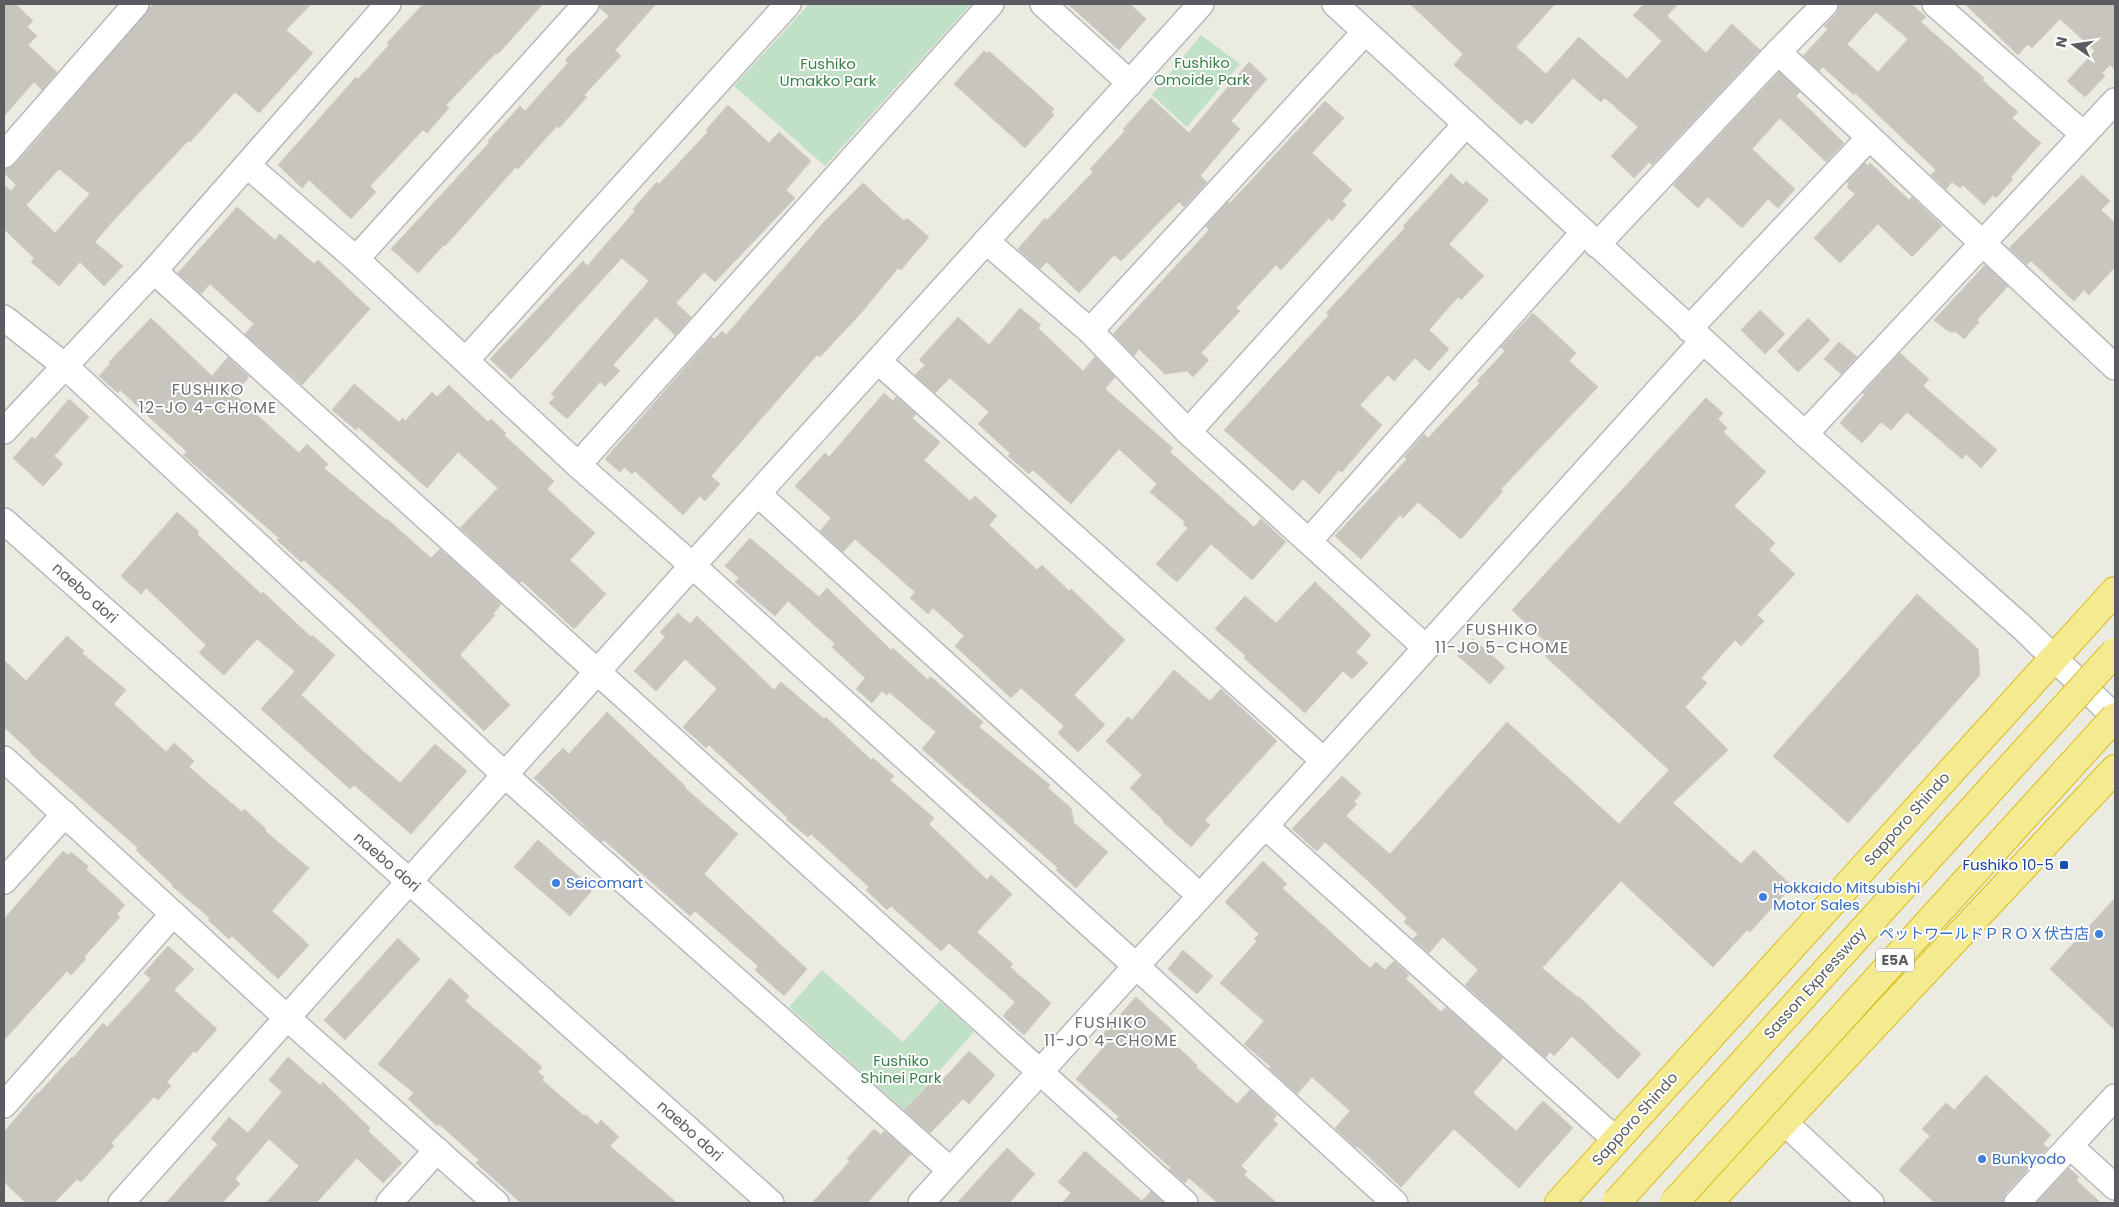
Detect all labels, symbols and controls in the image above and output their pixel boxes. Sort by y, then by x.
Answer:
north arrow [2049,20,2099,70]
text: N [2050,35,2072,49]
park label: Fushiko Omoide Park [1154,52,1250,90]
park label: Fushiko Umakko Park [780,53,877,91]
district label: FUSHIKO 12-JO 4-CHOME [139,378,277,419]
street label: naebo dori [48,557,123,628]
district label: FUSHIKO 11-JO 5-CHOME [1435,618,1569,659]
street label: Sapporo Shindo [1859,767,1954,870]
street label: naebo dori [350,827,425,896]
place label: Fushiko 10-5 [1962,854,2054,875]
marker: Fushiko 10-5 [2058,859,2070,871]
place label: Seicomart [566,872,643,893]
marker: Seicomart [550,877,562,889]
place label: Hokkaido Mitsubishi Motor Sales [1773,877,1920,915]
marker: Hokkaido Mitsubishi Motor Sales [1757,891,1769,903]
street label: Sasson Expressway [1759,922,1871,1043]
place label: ペットワールドＰＲＯＸ伏古店 [1879,923,2089,944]
marker: ペットワールドＰＲＯＸ伏古店 [2093,928,2105,940]
road number: E5A [1876,948,1914,972]
district label: FUSHIKO 11-JO 4-CHOME [1044,1011,1178,1052]
park label: Fushiko Shinei Park [861,1050,942,1088]
street label: Sapporo Shindo [1587,1067,1682,1170]
street label: naebo dori [653,1095,728,1166]
place label: Bunkyodo [1992,1148,2066,1169]
marker: Bunkyodo [1976,1153,1988,1165]

